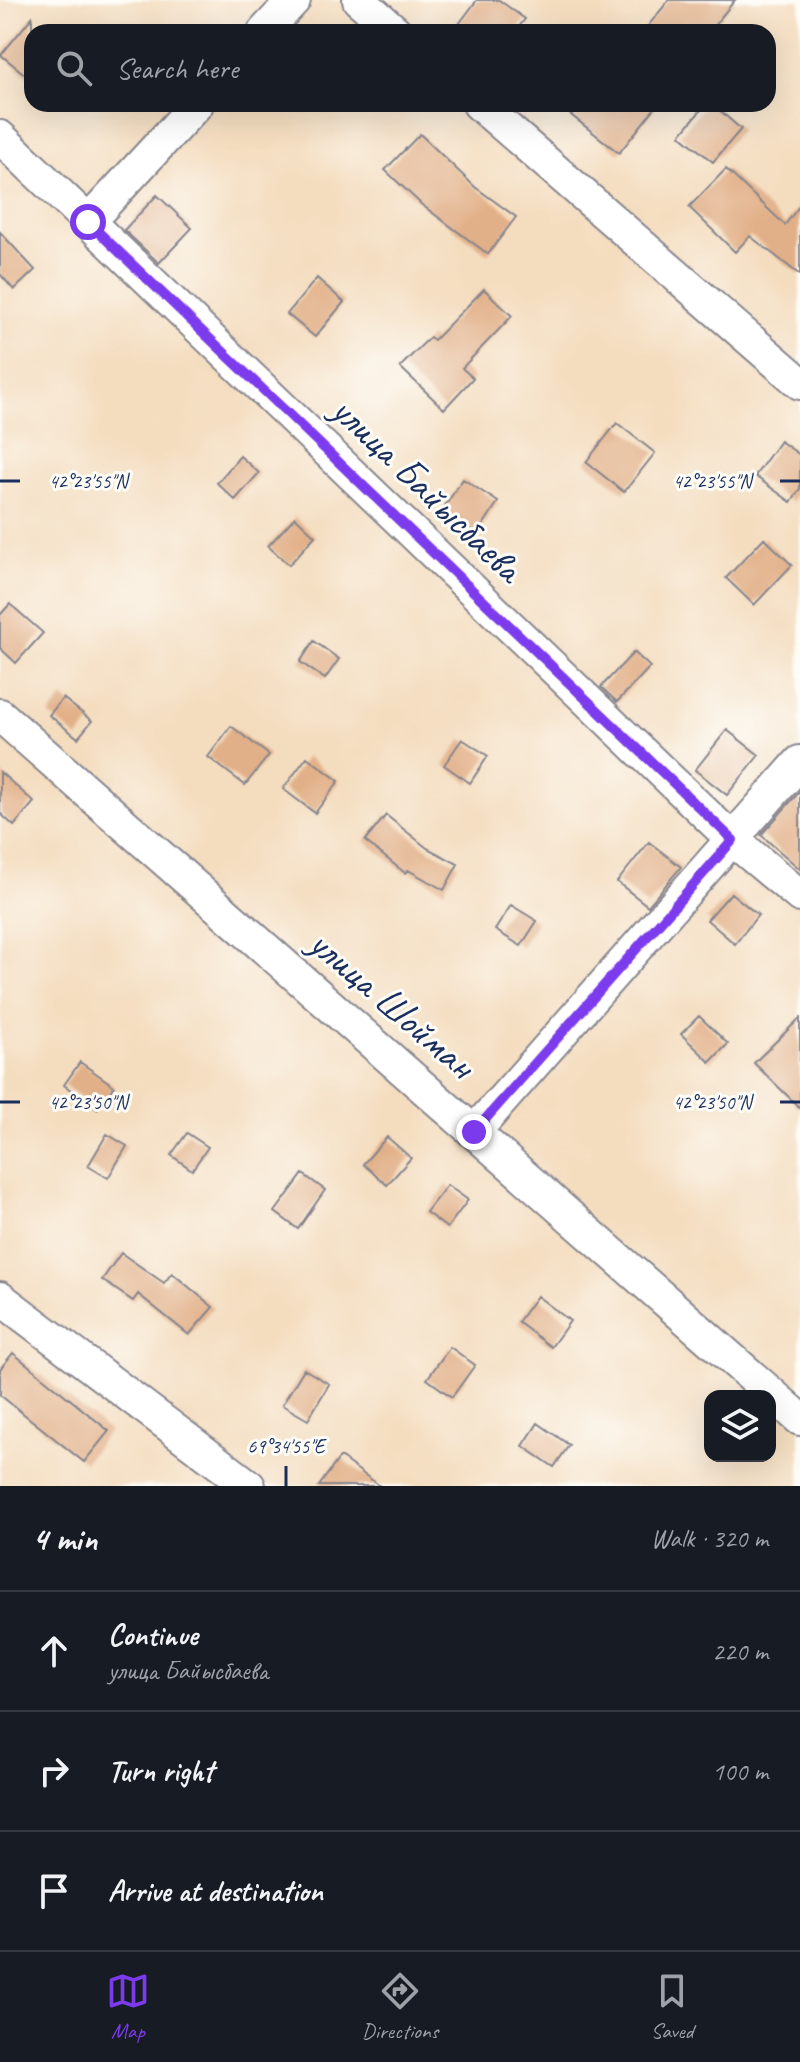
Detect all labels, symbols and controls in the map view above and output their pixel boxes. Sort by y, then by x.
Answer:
search box [24,24,776,112]
icon: search [52,46,96,90]
text: Search here [116,49,238,87]
route start [70,204,106,240]
street label: улица Байысбаева [320,384,536,595]
text: 42°23'55"N [49,469,130,494]
text: 42°23'55"N [673,469,754,494]
street label: улица Шойман [297,917,487,1092]
text: 42°23'50"N [49,1090,130,1115]
text: 42°23'50"N [673,1090,754,1115]
route end [456,1114,492,1150]
map controls [704,1390,776,1462]
button: layers [704,1390,776,1462]
text: 69°34'55"E [247,1434,327,1459]
text: 4 min [32,1517,97,1560]
text: Walk · 320 m [651,1522,768,1555]
text: Continue [108,1616,198,1654]
icon: ahead [32,1629,76,1673]
text: 220 m [712,1635,768,1668]
text: улица Байысбаева [108,1654,268,1687]
icon: right [32,1749,76,1793]
text: Turn right [108,1752,213,1790]
text: 100 m [712,1755,768,1788]
icon: arrive [32,1869,76,1913]
text: Arrive at destination [108,1872,323,1910]
tab: Map [106,1969,150,2045]
tab: Directions [362,1969,438,2045]
tab: Saved [650,1969,694,2045]

